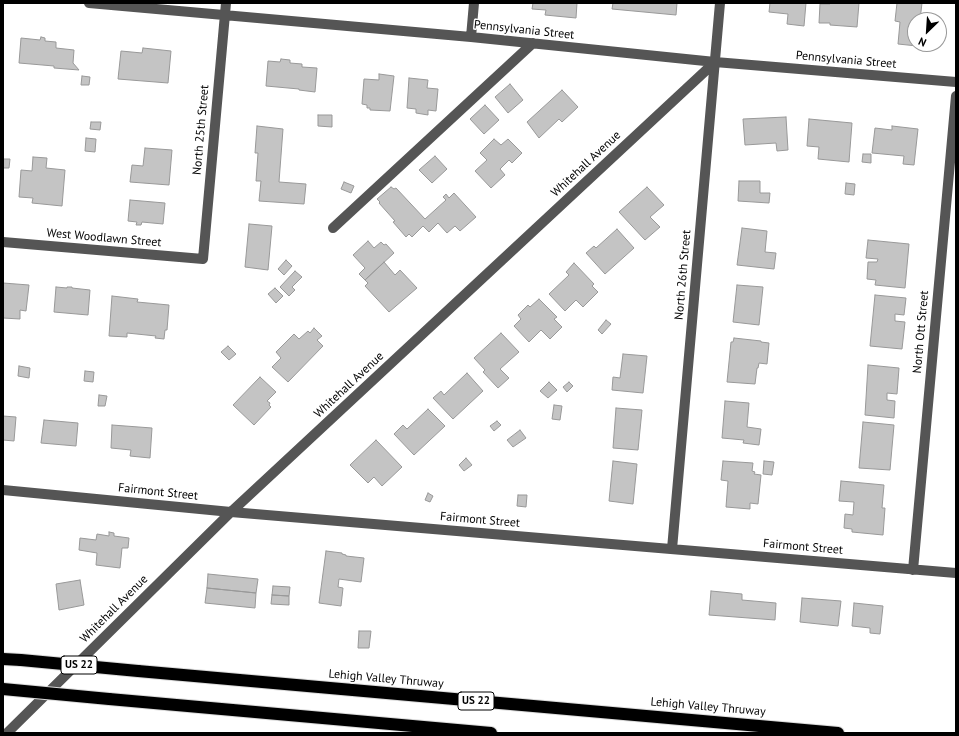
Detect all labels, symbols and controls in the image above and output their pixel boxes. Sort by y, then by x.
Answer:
north arrow [907,12,947,52]
street label: Pennsylvania Street [473,18,575,42]
text: N [916,34,929,50]
street label: Pennsylvania Street [795,48,897,72]
street label: North 25th Street [190,84,212,176]
street label: Whitehall Avenue [548,128,624,200]
street label: West Woodlawn Street [46,226,162,250]
street label: North 26th Street [672,229,694,321]
street label: North Ott Street [910,290,932,374]
street label: Whitehall Avenue [311,349,387,421]
street label: Fairmont Street [117,481,199,503]
street label: Fairmont Street [439,509,521,531]
street label: Fairmont Street [762,536,844,558]
street label: Whitehall Avenue [77,572,151,646]
road number: US 22 [61,656,97,674]
street label: Lehigh Valley Thruway [328,667,444,691]
road number: US 22 [458,692,494,710]
street label: Lehigh Valley Thruway [650,695,766,719]

